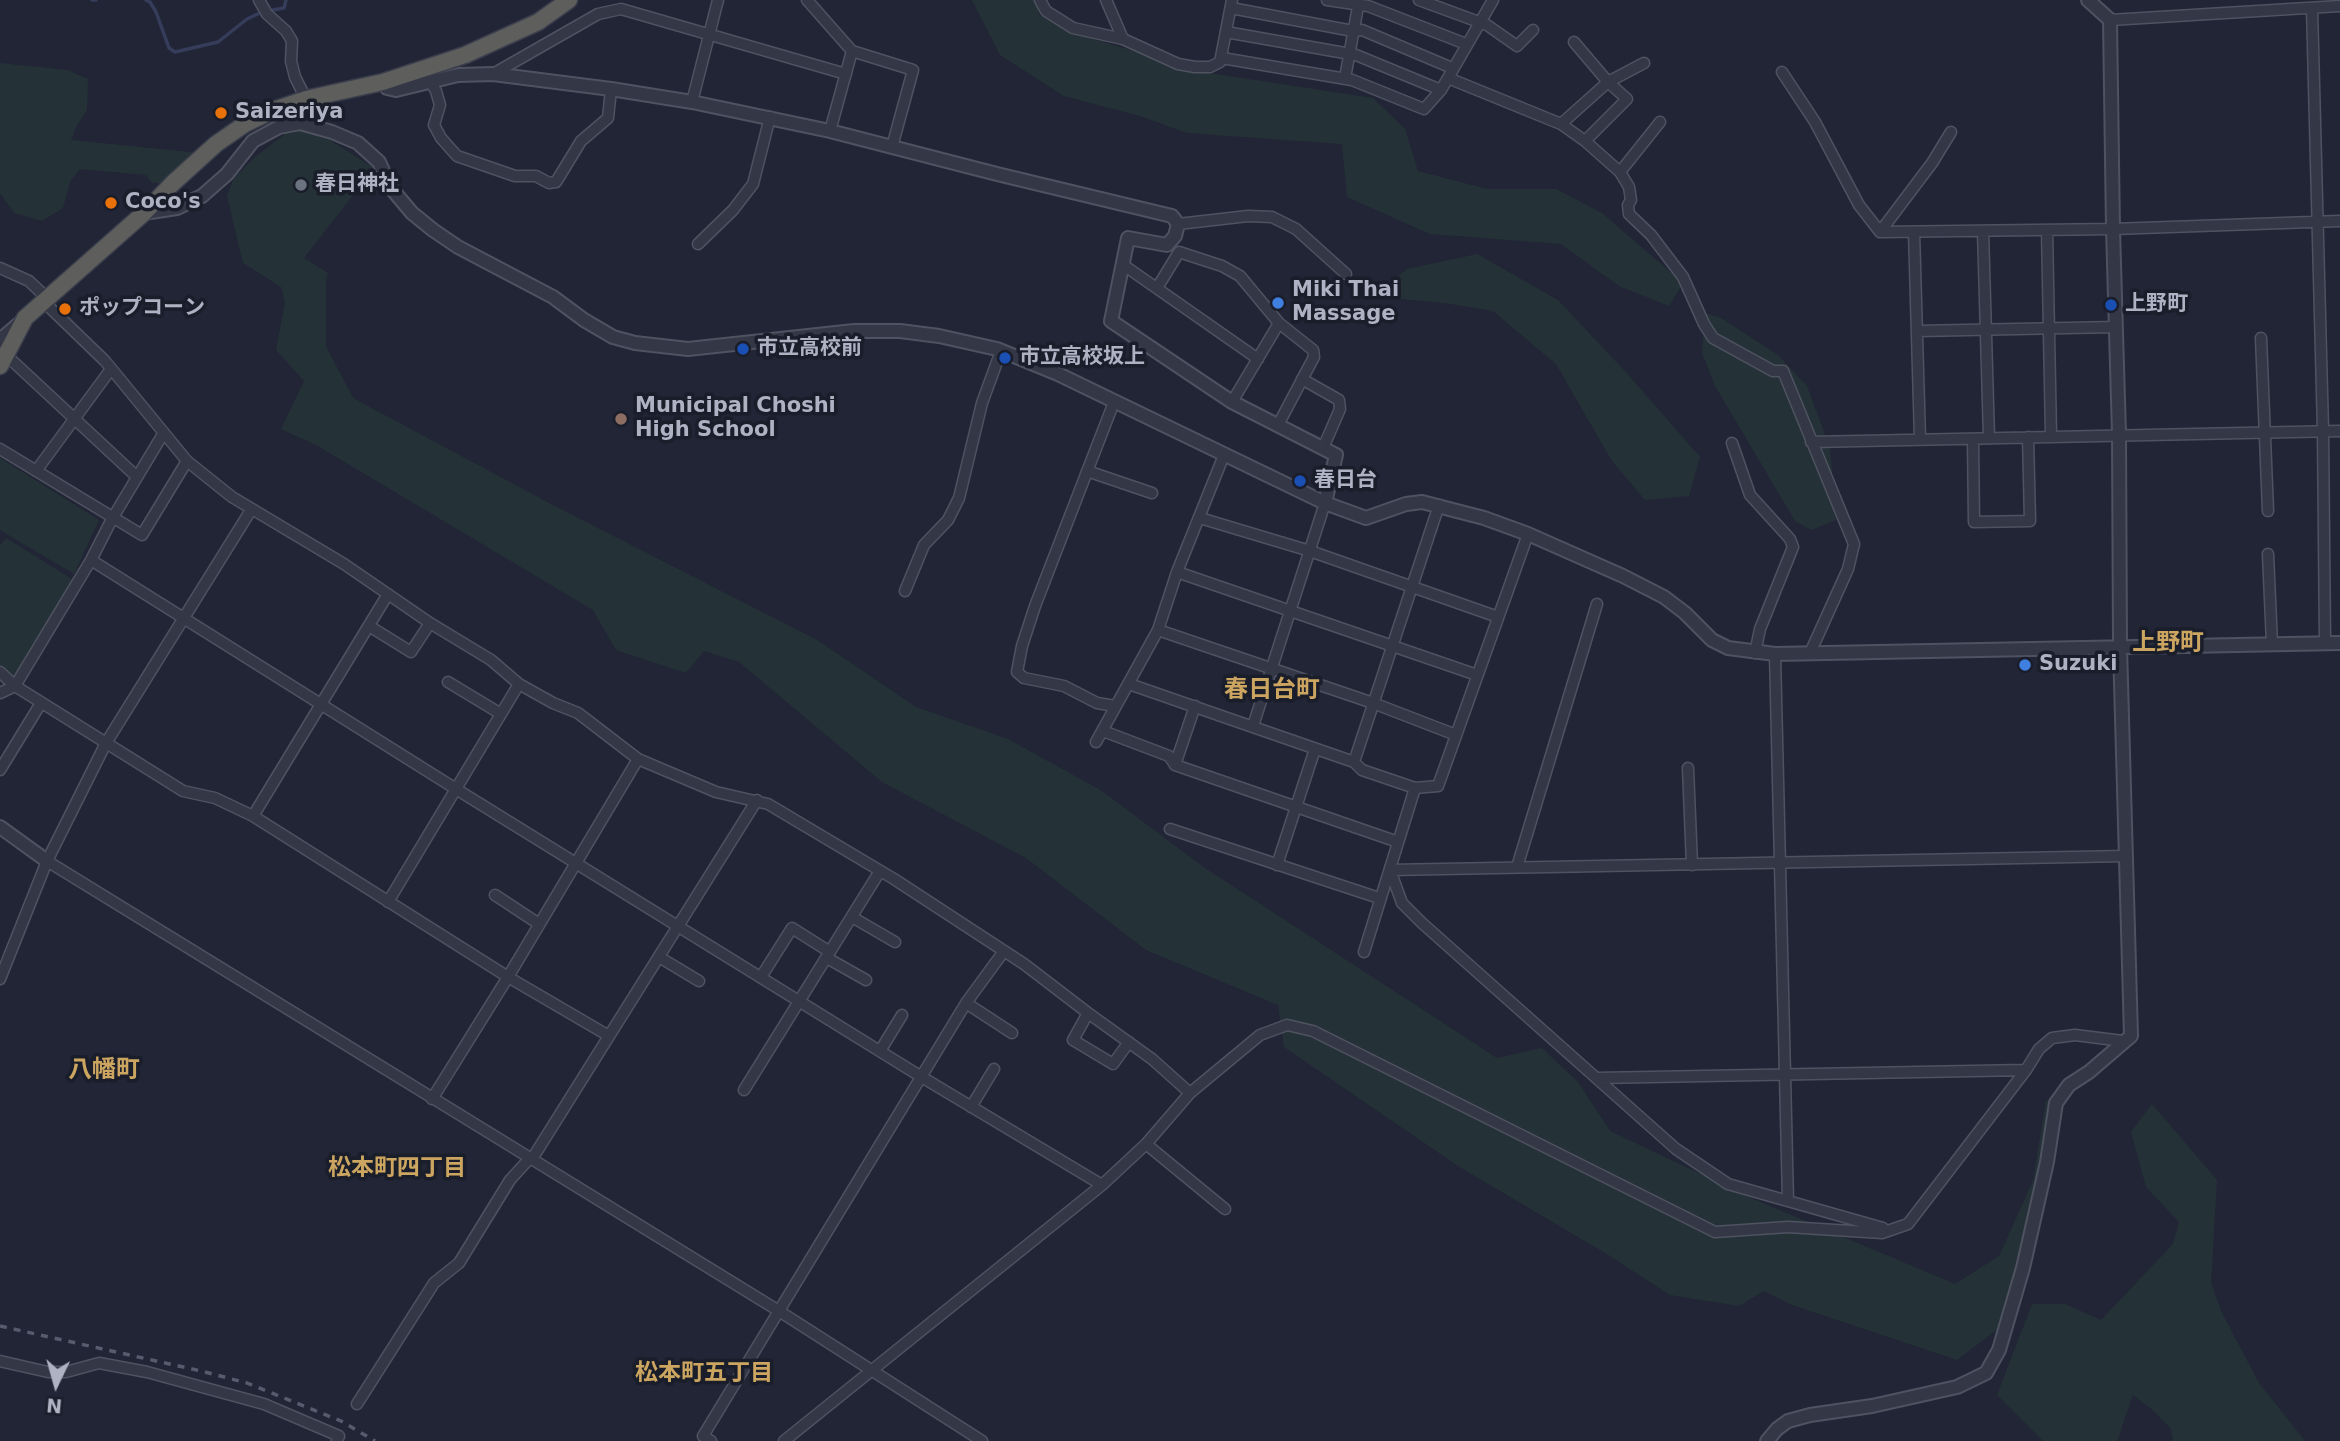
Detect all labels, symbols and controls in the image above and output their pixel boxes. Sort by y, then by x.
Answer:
place label: Saizeriya [235,100,343,126]
marker: Saizeriya [213,105,229,121]
place label: 春日神社 [315,172,399,198]
marker: 春日神社 [293,177,309,193]
place label: Coco's [125,190,201,216]
marker: Coco's [103,195,119,211]
place label: Miki Thai Massage [1292,278,1399,328]
place label: 上野町 [2125,292,2188,318]
marker: Miki Thai Massage [1270,295,1286,311]
place label: ポップコーン [79,296,205,322]
marker: 上野町 [2103,297,2119,313]
marker: ポップコーン [57,301,73,317]
place label: 市立高校前 [757,336,862,362]
marker: 市立高校前 [735,341,751,357]
place label: 市立高校坂上 [1019,345,1145,371]
marker: 市立高校坂上 [997,350,1013,366]
place label: Municipal Choshi High School [635,394,836,444]
marker: Municipal Choshi High School [613,411,629,427]
place label: 春日台 [1314,468,1377,494]
marker: 春日台 [1292,473,1308,489]
district label: 上野町 [2132,630,2204,658]
place label: Suzuki [2039,652,2117,678]
marker: Suzuki [2017,657,2033,673]
district label: 春日台町 [1224,677,1320,705]
district label: 八幡町 [68,1057,140,1085]
district label: 松本町四丁目 [328,1155,466,1183]
north arrow [21,1350,91,1420]
district label: 松本町五丁目 [635,1360,773,1388]
text: N [45,1394,63,1418]

